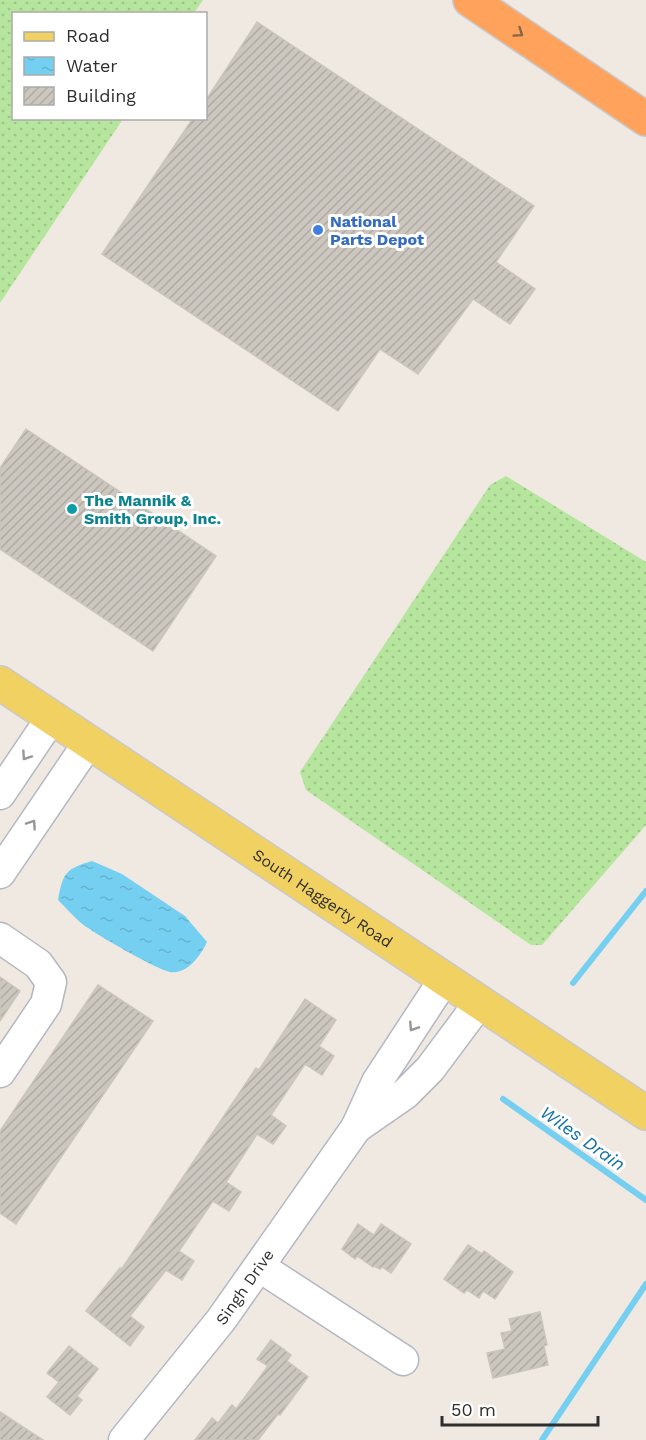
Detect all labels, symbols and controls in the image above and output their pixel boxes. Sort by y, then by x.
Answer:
legend [12,12,207,120]
text: Road [66,25,110,46]
one-way arrow [512,26,523,37]
text: Water [66,55,118,76]
text: Building [66,85,136,106]
place label: National Parts Depot [330,212,424,249]
marker: National Parts Depot [311,223,325,237]
place label: The Mannik & Smith Group, Inc. [84,491,221,528]
marker: The Mannik & Smith Group, Inc. [65,502,79,516]
one-way arrow [22,749,33,760]
one-way arrow [25,820,37,830]
street label: South Haggerty Road [249,845,397,951]
one-way arrow [409,1020,420,1031]
water label: Wiles Drain [537,1101,629,1175]
street label: Singh Drive [211,1245,278,1328]
scale bar [442,1389,598,1427]
text: 50 m [451,1399,496,1420]

